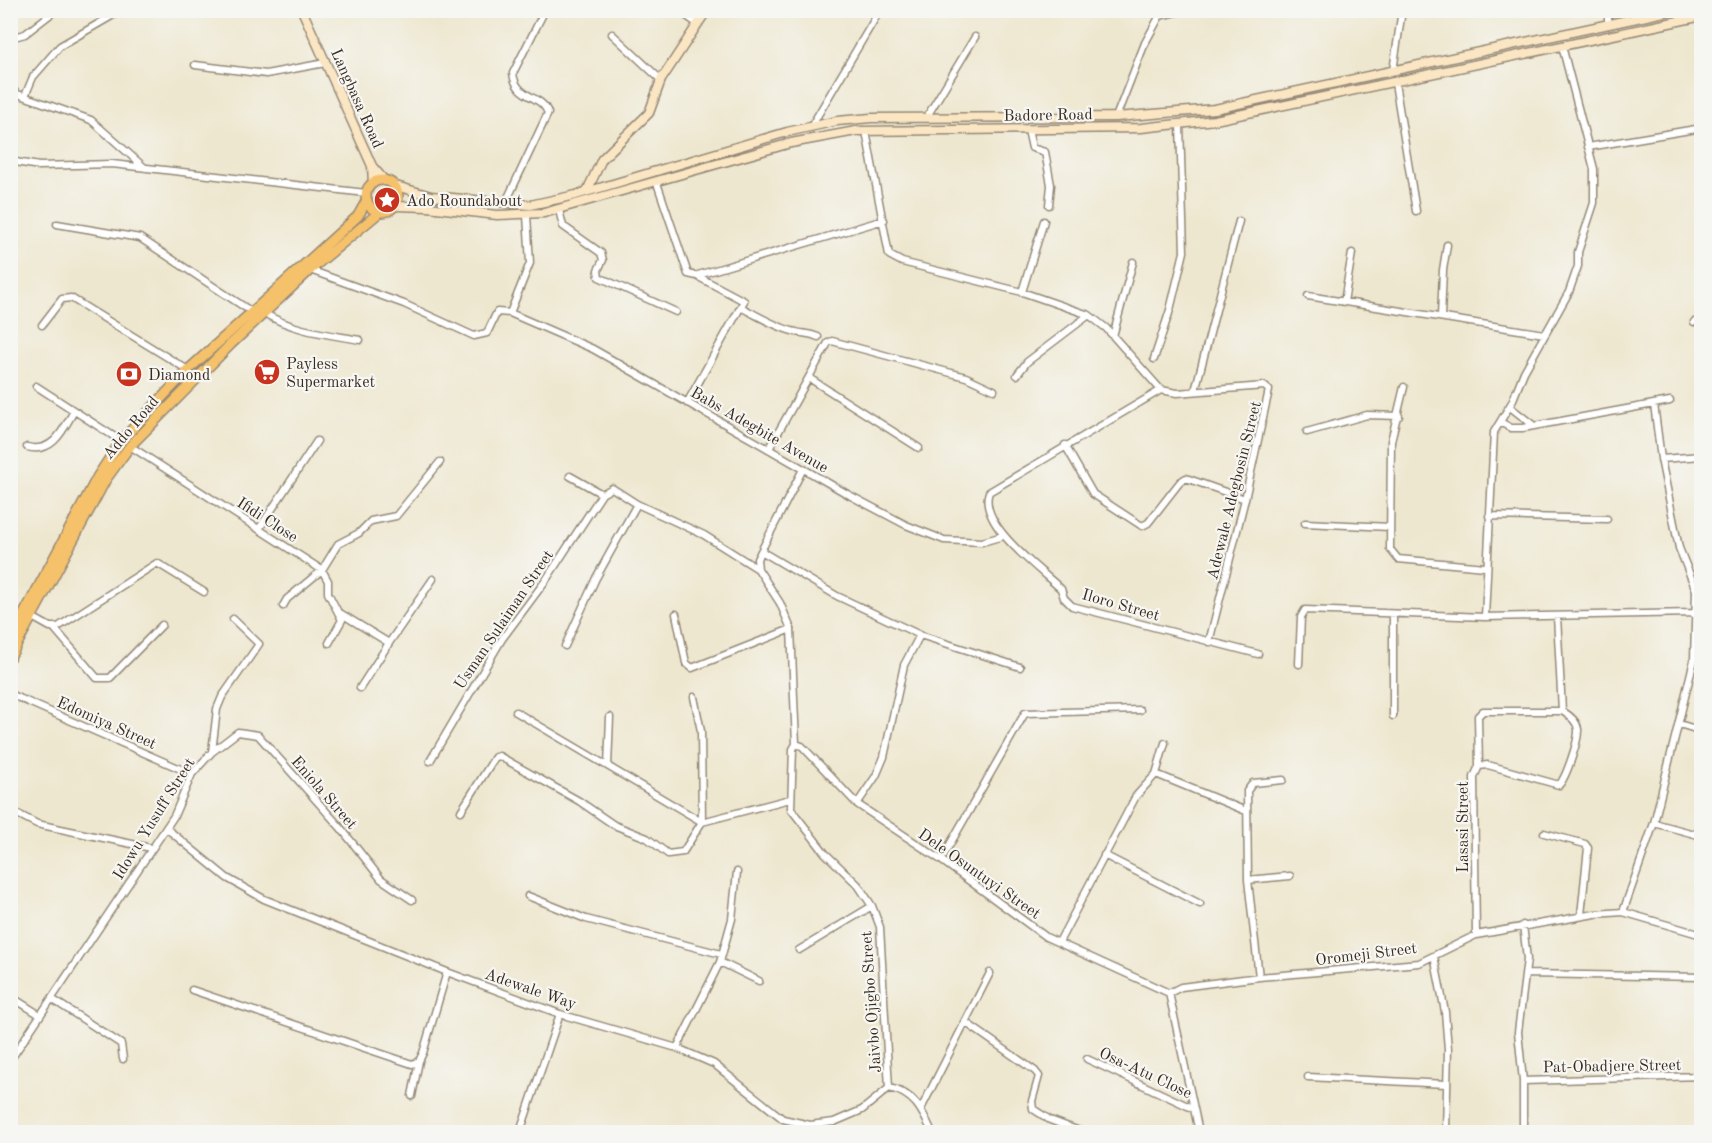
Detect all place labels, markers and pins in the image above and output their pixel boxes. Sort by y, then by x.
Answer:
place icon: Ado Roundabout [372,185,402,215]
place label: Ado Roundabout [406,194,522,210]
supermarket icon: Payless Supermarket [252,357,282,387]
place label: Payless Supermarket [286,357,376,391]
bank icon: Diamond [114,359,144,389]
place label: Diamond [148,368,210,384]

